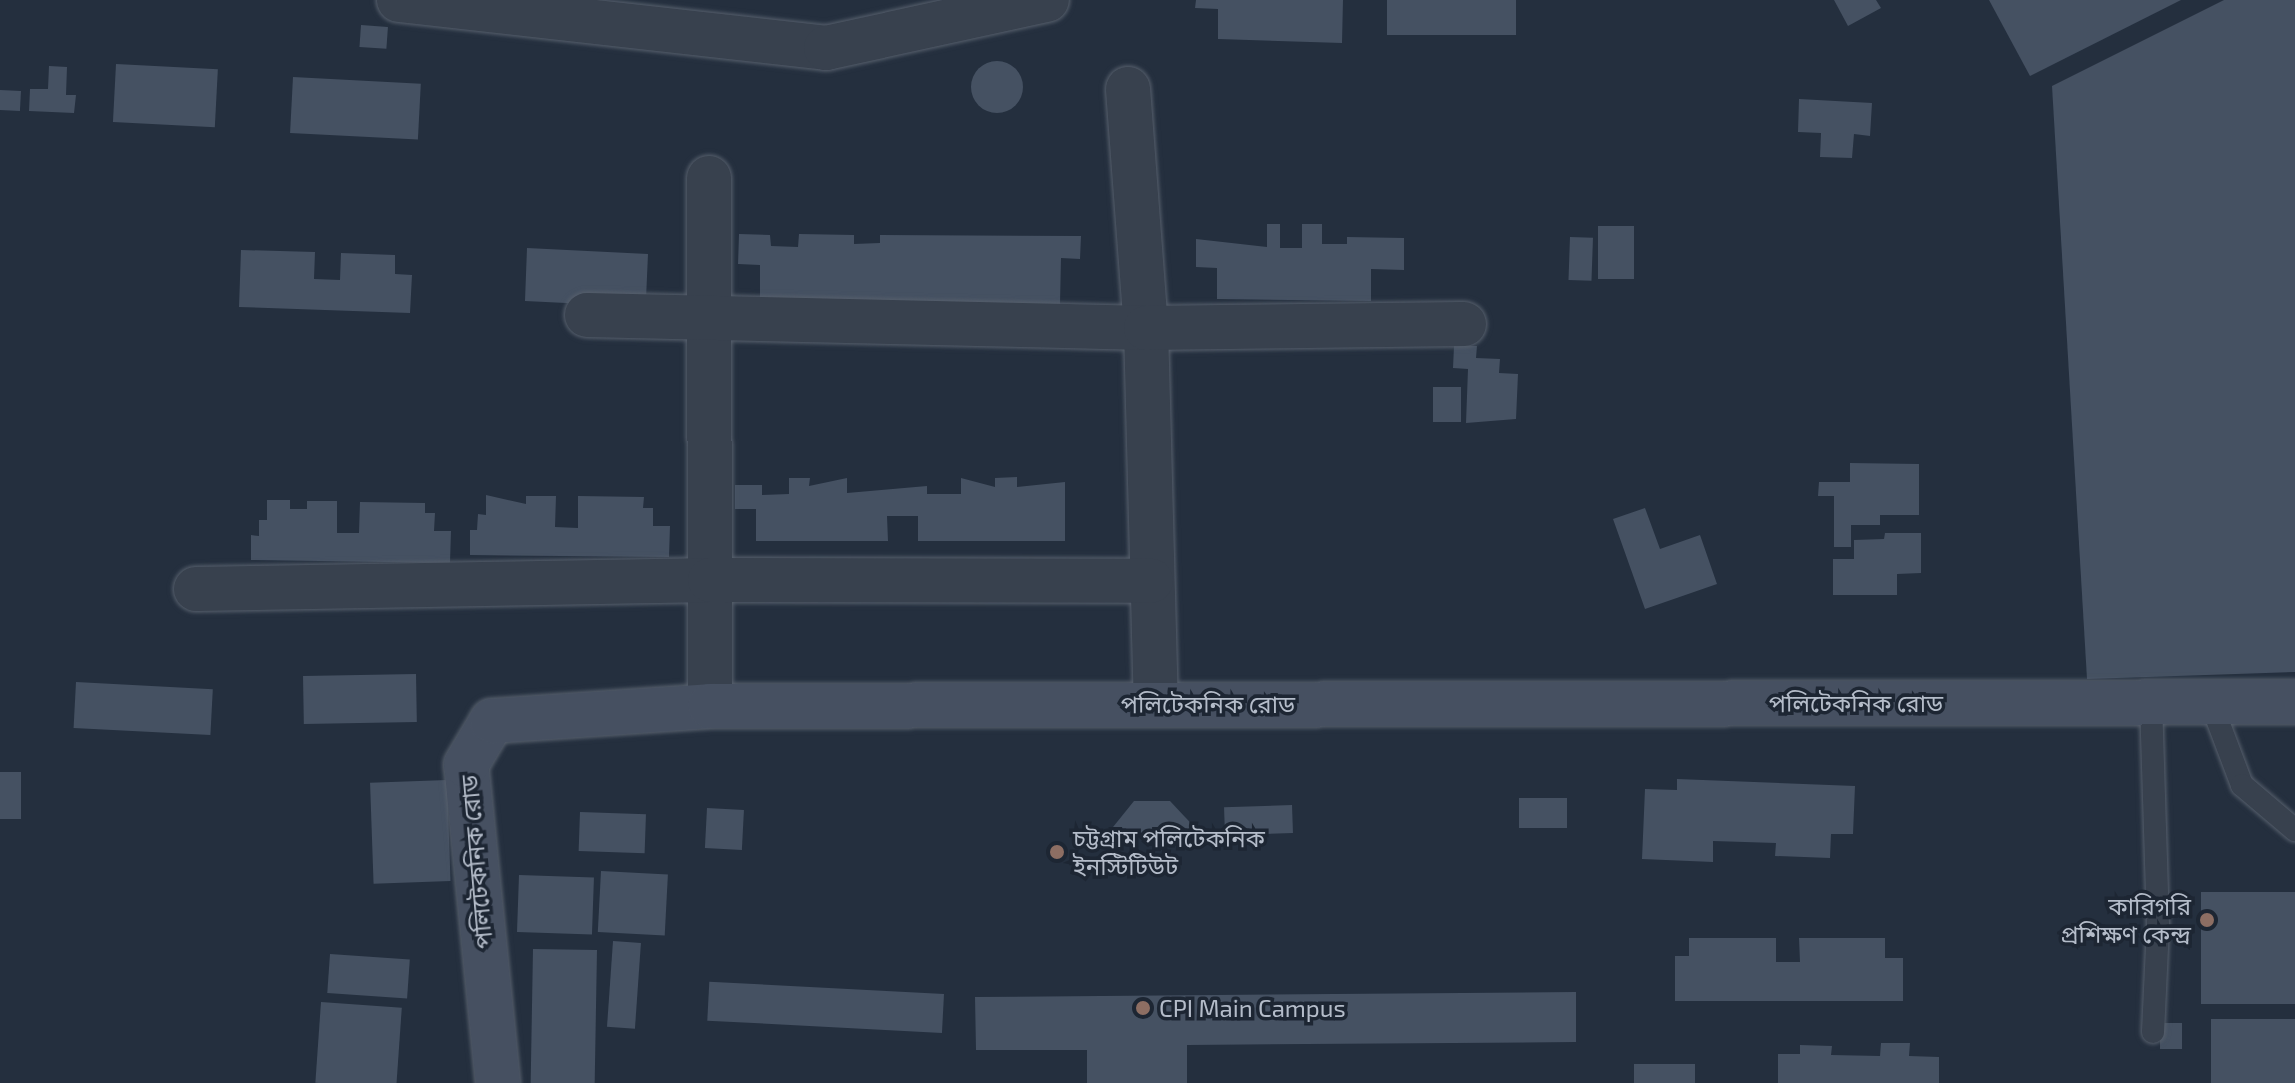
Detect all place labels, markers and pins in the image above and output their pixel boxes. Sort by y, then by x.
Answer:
place label: চট্টগ্রাম পলিটেকনিক ইনস্টিটিউট [1073,824,1265,880]
marker: চট্টগ্রাম পলিটেকনিক ইনস্টিটিউট [1048,843,1066,861]
place label: কারিগরি প্রশিক্ষণ কেন্দ্র [2060,892,2191,948]
marker: কারিগরি প্রশিক্ষণ কেন্দ্র [2198,911,2216,929]
place label: CPI Main Campus [1159,994,1346,1022]
marker: CPI Main Campus [1134,999,1152,1017]

